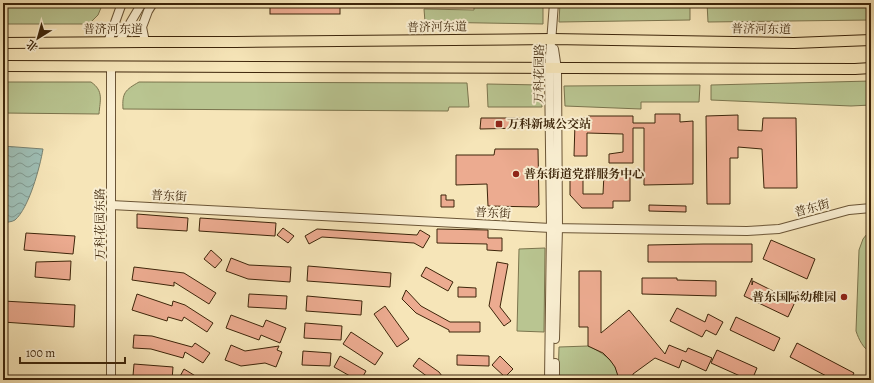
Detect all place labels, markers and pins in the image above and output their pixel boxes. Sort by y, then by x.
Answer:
place label: 万科新城公交站 [507,116,591,132]
marker: 万科新城公交站 [494,119,504,129]
place label: 普东街道党群服务中心 [524,166,644,182]
marker: 普东街道党群服务中心 [511,169,521,179]
place label: 普东国际幼稚园 [752,289,836,305]
marker: 普东国际幼稚园 [839,292,849,302]

